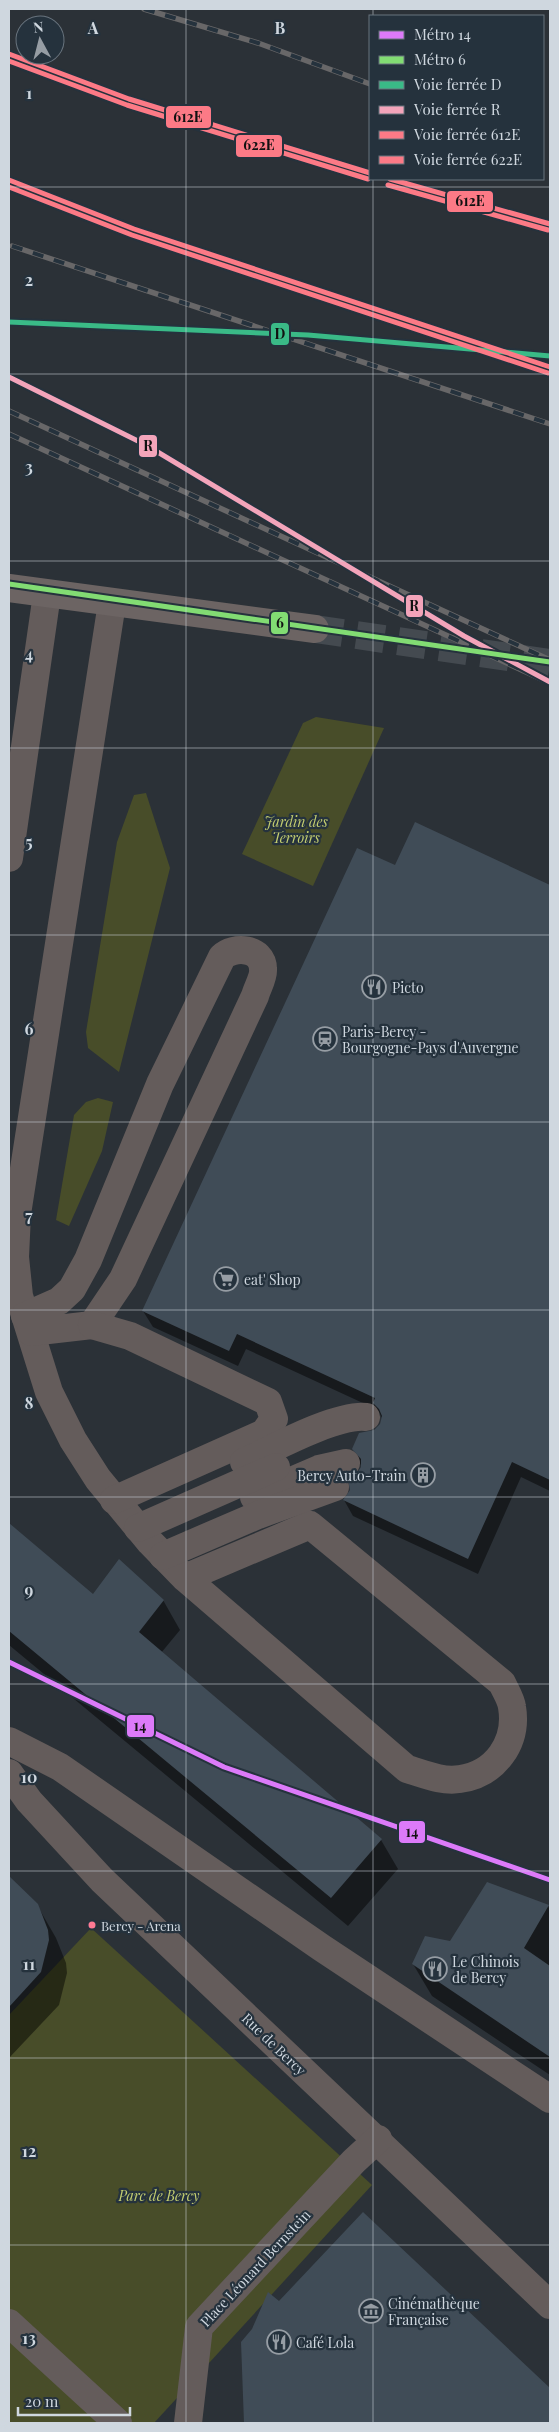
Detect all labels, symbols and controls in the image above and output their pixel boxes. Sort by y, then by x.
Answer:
north arrow [15,15,65,65]
legend [369,15,544,180]
text: N [32,17,45,37]
text: A [87,17,99,38]
text: B [275,17,286,38]
text: Métro 14 [414,24,471,44]
text: Métro 6 [414,49,466,69]
text: Voie ferrée D [413,74,502,94]
text: 1 [26,82,32,103]
text: Voie ferrée R [413,99,501,119]
line badge: 612E [165,105,212,129]
text: 612E [173,107,203,126]
text: Voie ferrée 612E [413,124,520,144]
line badge: 622E [235,134,283,158]
text: 622E [243,135,275,154]
text: Voie ferrée 622E [413,149,522,169]
line badge: 612E [446,190,494,213]
text: 612E [455,191,485,210]
text: 2 [25,269,33,290]
line badge: D [270,322,290,346]
text: D [275,324,286,343]
line badge: R [138,434,158,458]
text: R [143,436,153,455]
text: 3 [25,456,33,477]
line badge: R [405,594,424,618]
text: R [409,596,419,615]
line badge: 6 [270,611,289,635]
text: 6 [276,613,284,632]
text: 4 [25,643,33,664]
park label: Jardin des Terroirs [264,812,328,847]
text: 5 [25,831,33,852]
restaurant icon: Picto [361,974,387,1000]
place label: Picto [392,978,424,997]
text: 6 [25,1018,34,1039]
place label: Paris-Bercy - Bourgogne-Pays d'Auvergne [342,1022,519,1057]
station icon: Paris-Bercy - Bourgogne-Pays d'Auvergne [312,1026,338,1052]
text: 7 [25,1205,33,1226]
supermarket icon: eat' Shop [213,1266,239,1292]
place label: eat' Shop [244,1270,301,1289]
text: 8 [25,1392,34,1413]
building icon: Bercy Auto-Train [410,1462,436,1488]
place label: Bercy Auto-Train [297,1466,407,1485]
text: 9 [25,1579,34,1600]
line badge: 14 [126,1714,155,1738]
text: 14 [134,1716,146,1735]
text: 10 [21,1766,37,1787]
line badge: 14 [398,1820,426,1844]
text: 14 [406,1822,418,1841]
place label: Bercy - Arena [101,1917,181,1934]
marker: Bercy - Arena [87,1920,97,1930]
place label: Le Chinois de Bercy [452,1952,519,1987]
text: 11 [23,1953,35,1974]
restaurant icon: Le Chinois de Bercy [422,1956,448,1982]
street label: Rue de Bercy [238,2009,310,2079]
text: 12 [22,2140,36,2161]
park label: Parc de Bercy [117,2186,200,2205]
street label: Place Léonard Bernstein [196,2205,315,2331]
place label: Cinémathèque Française [388,2294,480,2329]
museum icon: Cinémathèque Française [358,2298,384,2324]
text: 13 [22,2327,36,2348]
restaurant icon: Café Lola [266,2329,292,2355]
place label: Café Lola [296,2333,354,2352]
scale bar [18,2384,130,2416]
text: 20 m [25,2391,59,2411]

